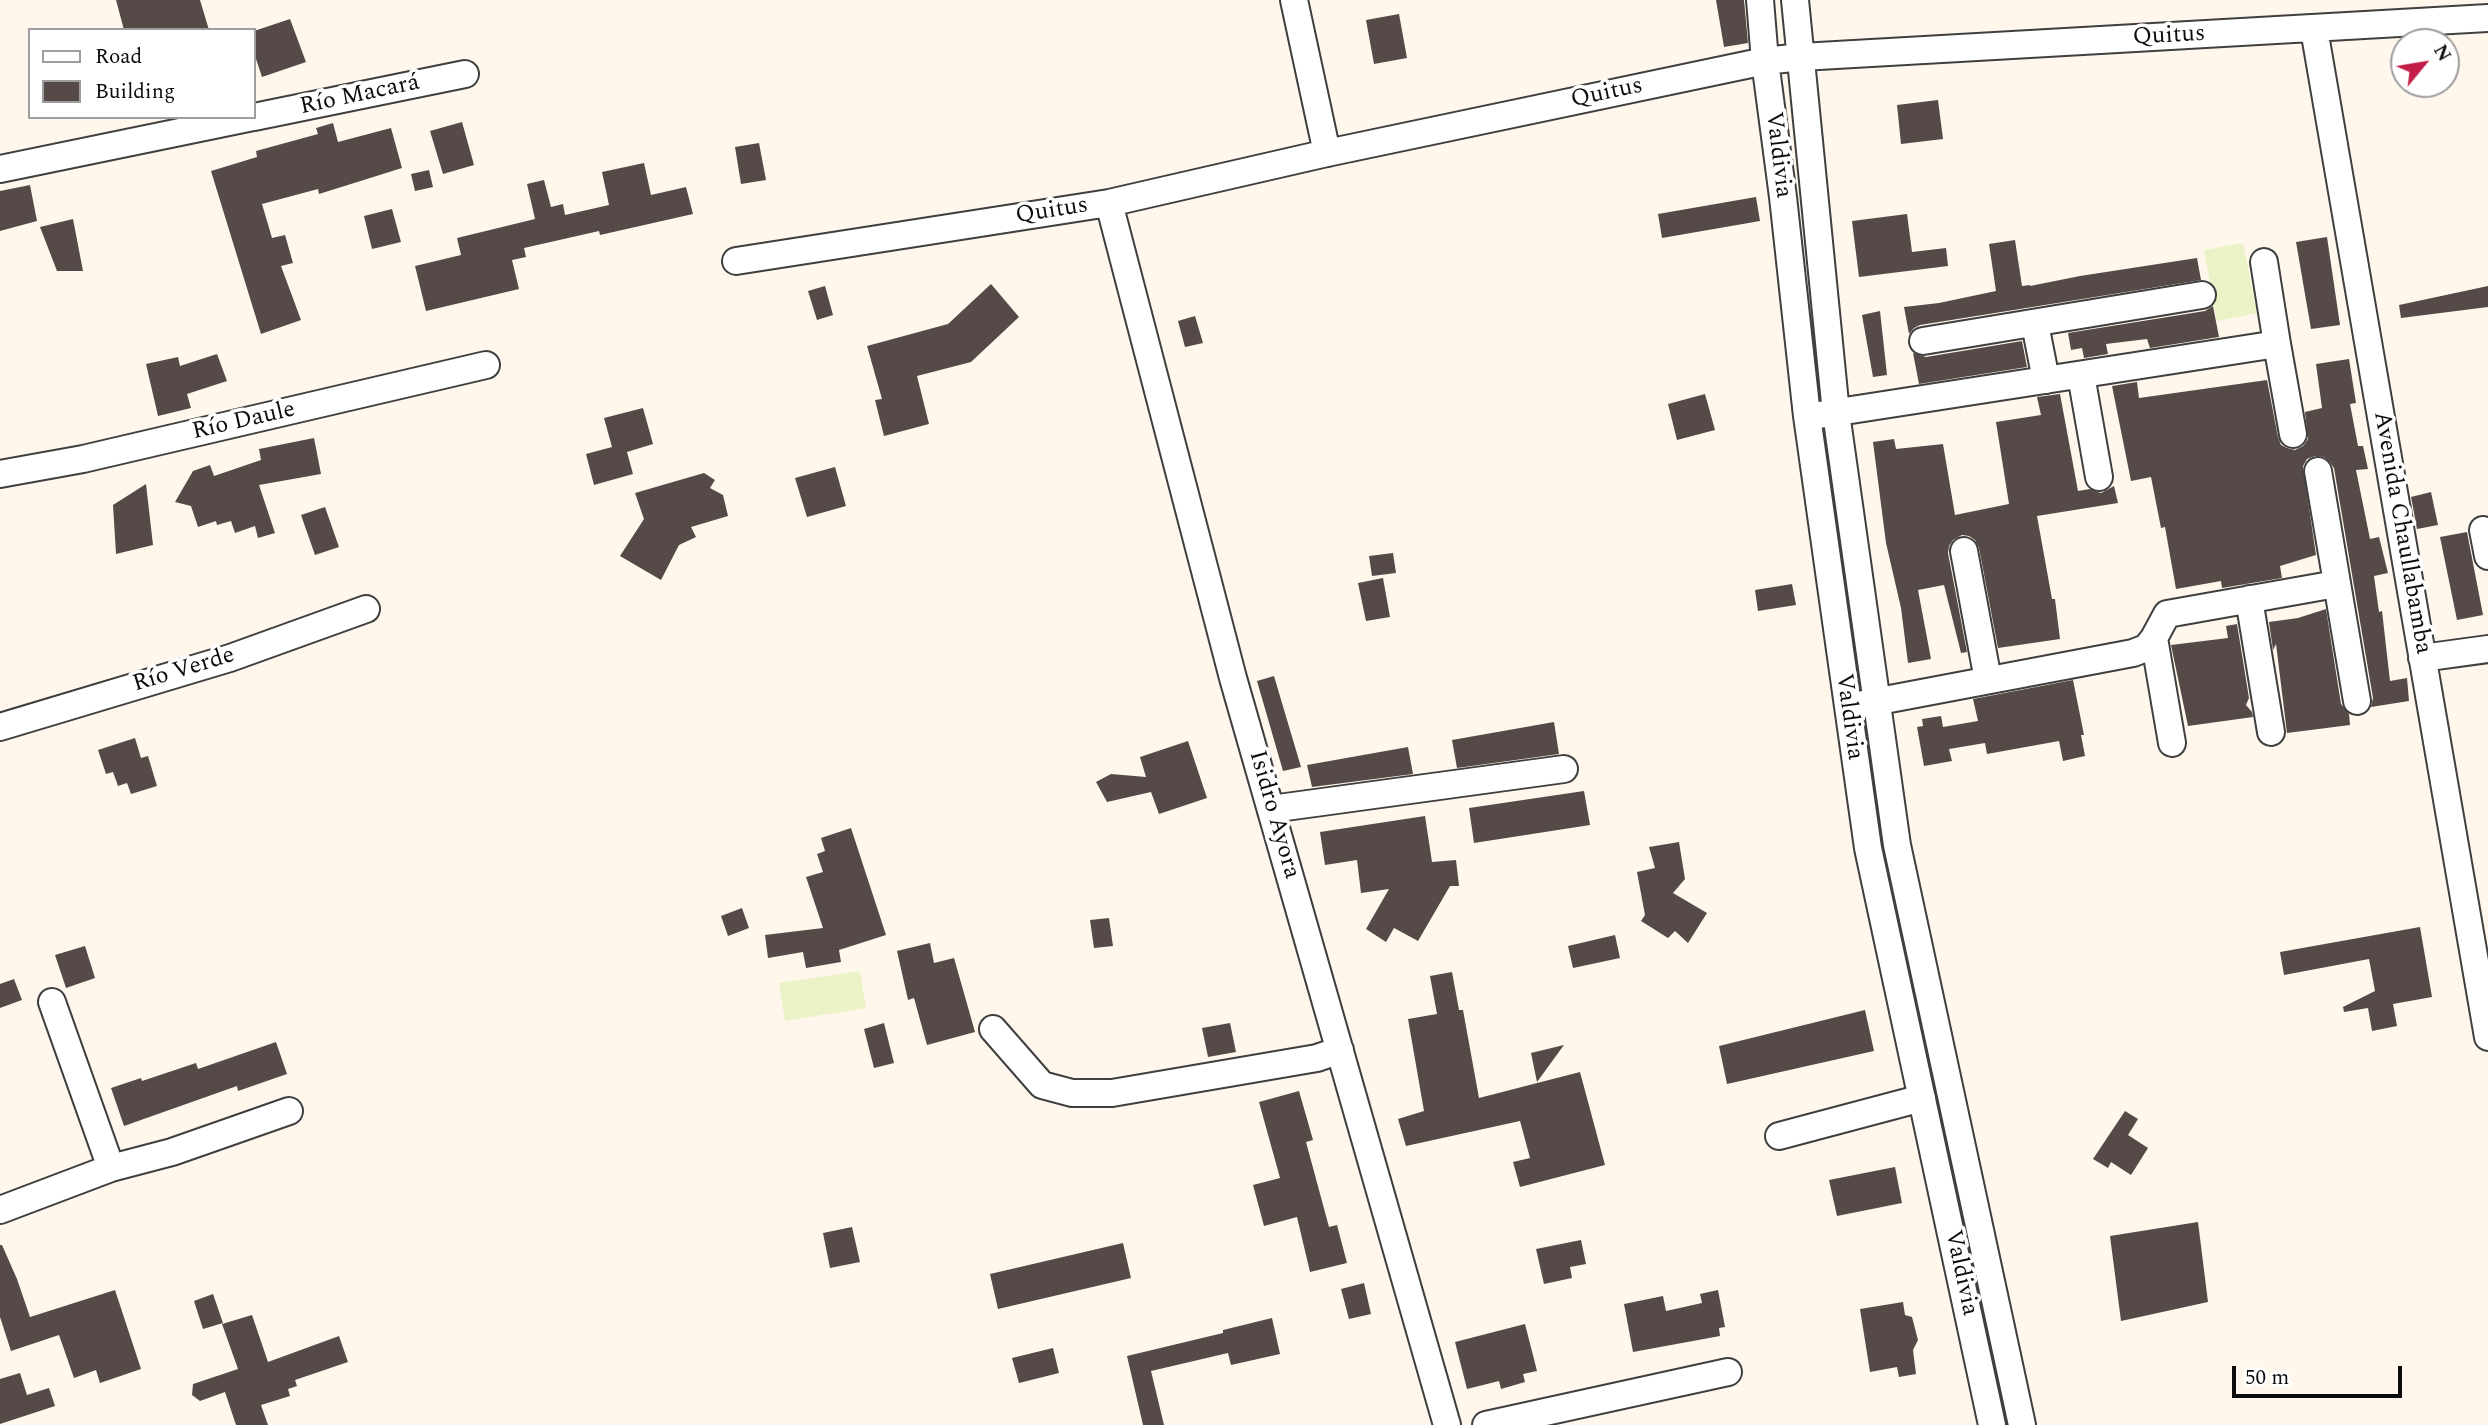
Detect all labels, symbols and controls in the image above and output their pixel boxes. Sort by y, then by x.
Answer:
street label: Quitus [2132,21,2206,53]
legend [28,28,256,119]
north arrow [2390,28,2460,98]
text: N [2425,39,2458,67]
text: Road [95,41,142,73]
street label: Río Macará [297,69,423,123]
street label: Quitus [1568,72,1646,116]
text: Building [95,76,175,108]
street label: Valdivia [1757,110,1797,200]
street label: Quitus [1014,192,1090,232]
street label: Río Daule [190,396,298,448]
street label: Avenida Chaullabamba [2365,409,2437,657]
street label: Río Verde [130,642,238,700]
street label: Valdivia [1828,672,1868,762]
street label: Isidro Ayora [1241,748,1305,882]
street label: Valdivia [1937,1227,1983,1319]
scale bar [2236,1352,2406,1396]
text: 50 m [2245,1362,2289,1394]

